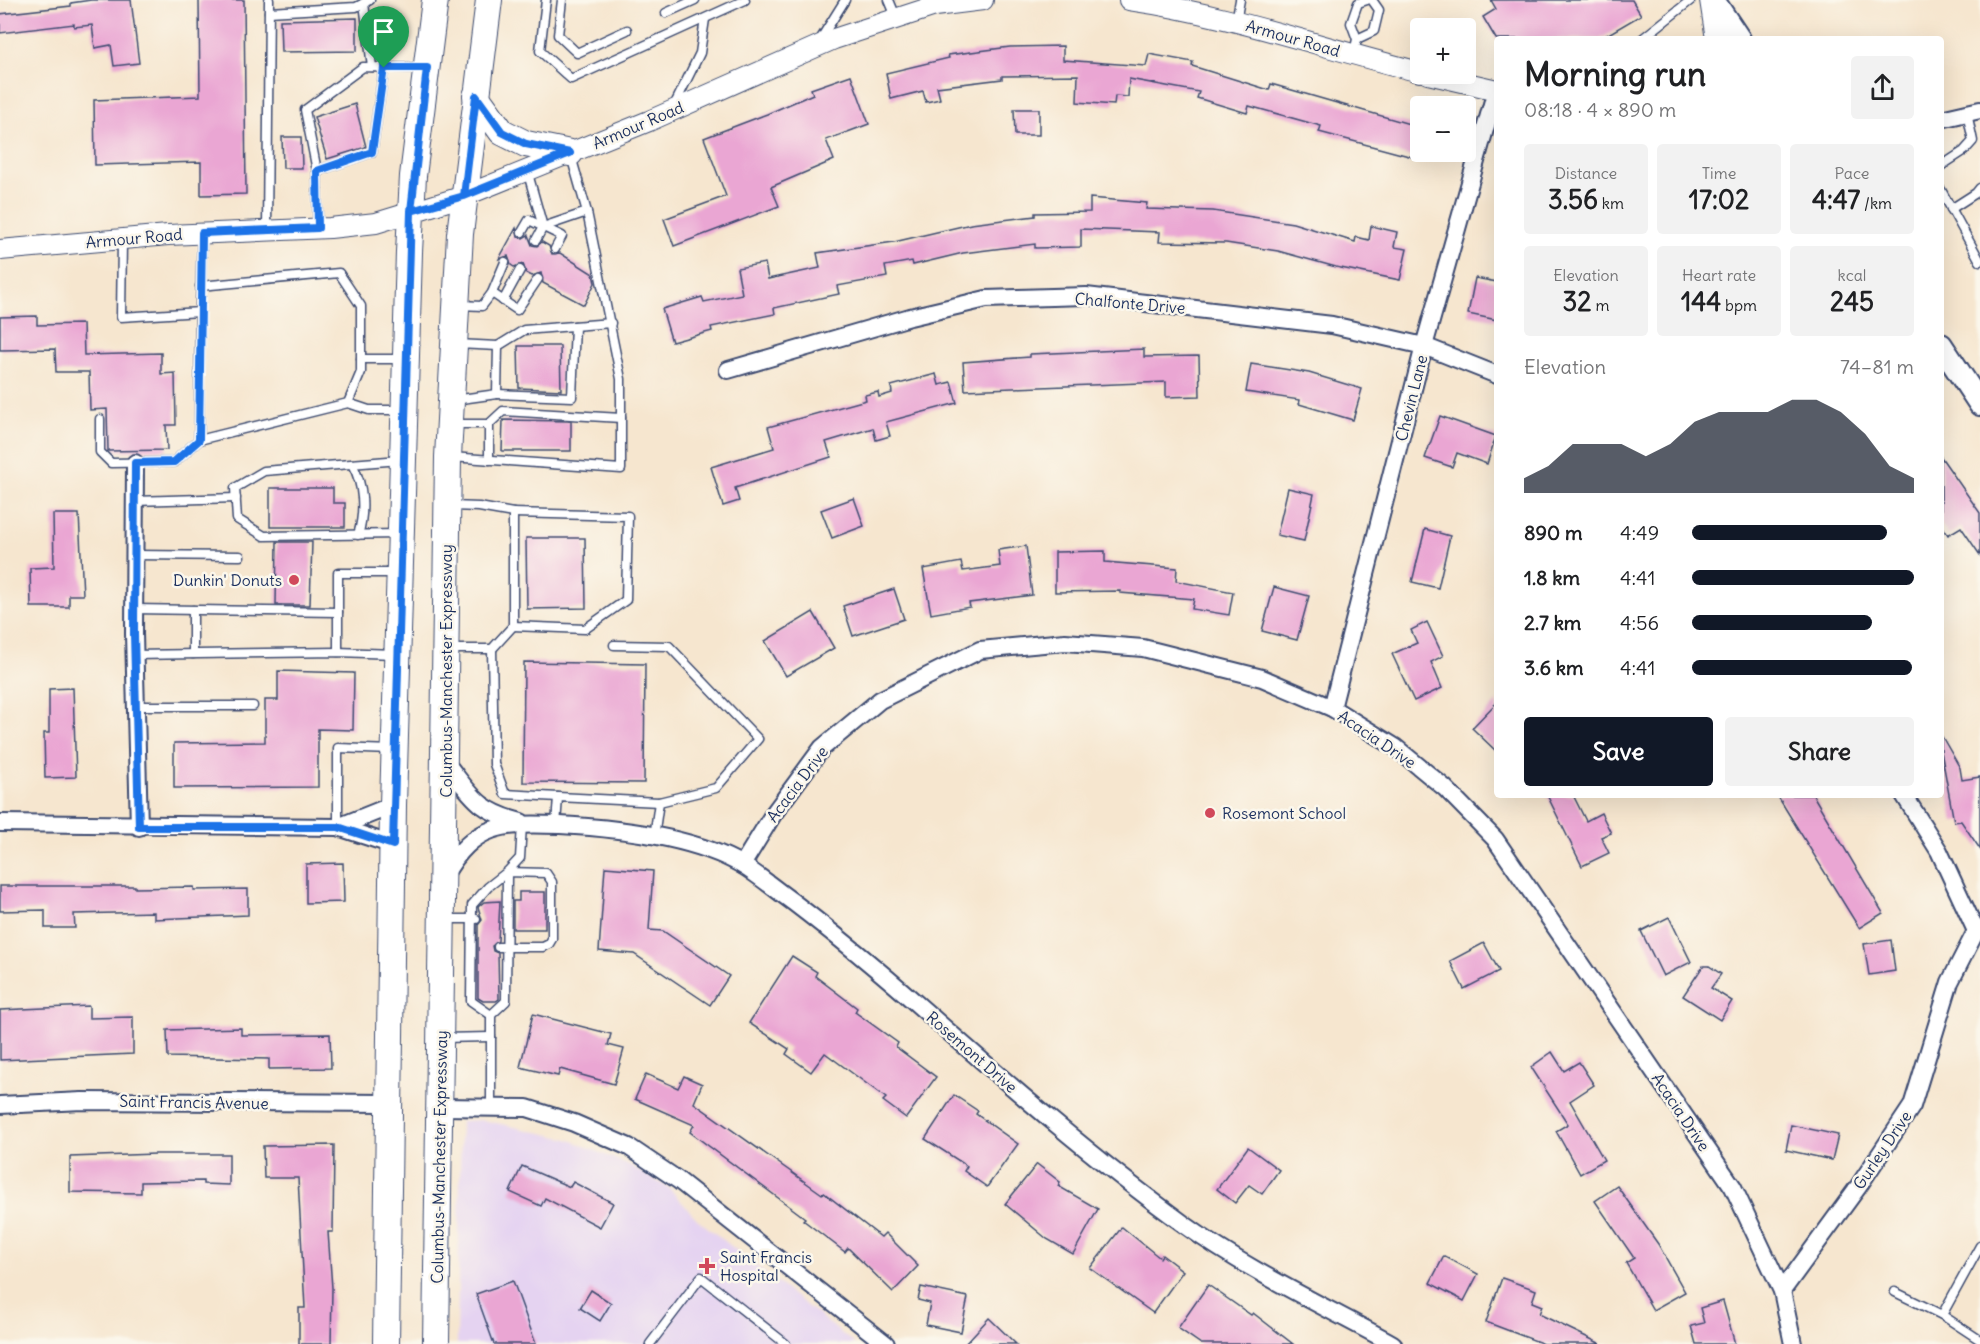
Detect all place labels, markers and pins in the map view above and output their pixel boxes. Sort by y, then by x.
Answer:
pin [358,6,409,68]
place label: Dunkin' Donuts [173,570,282,590]
marker: Dunkin' Donuts [287,573,301,587]
place label: Rosemont School [1222,803,1346,823]
marker: Rosemont School [1203,806,1217,820]
place label: Saint Francis Hospital [720,1247,812,1285]
marker: Saint Francis Hospital [698,1257,716,1275]

